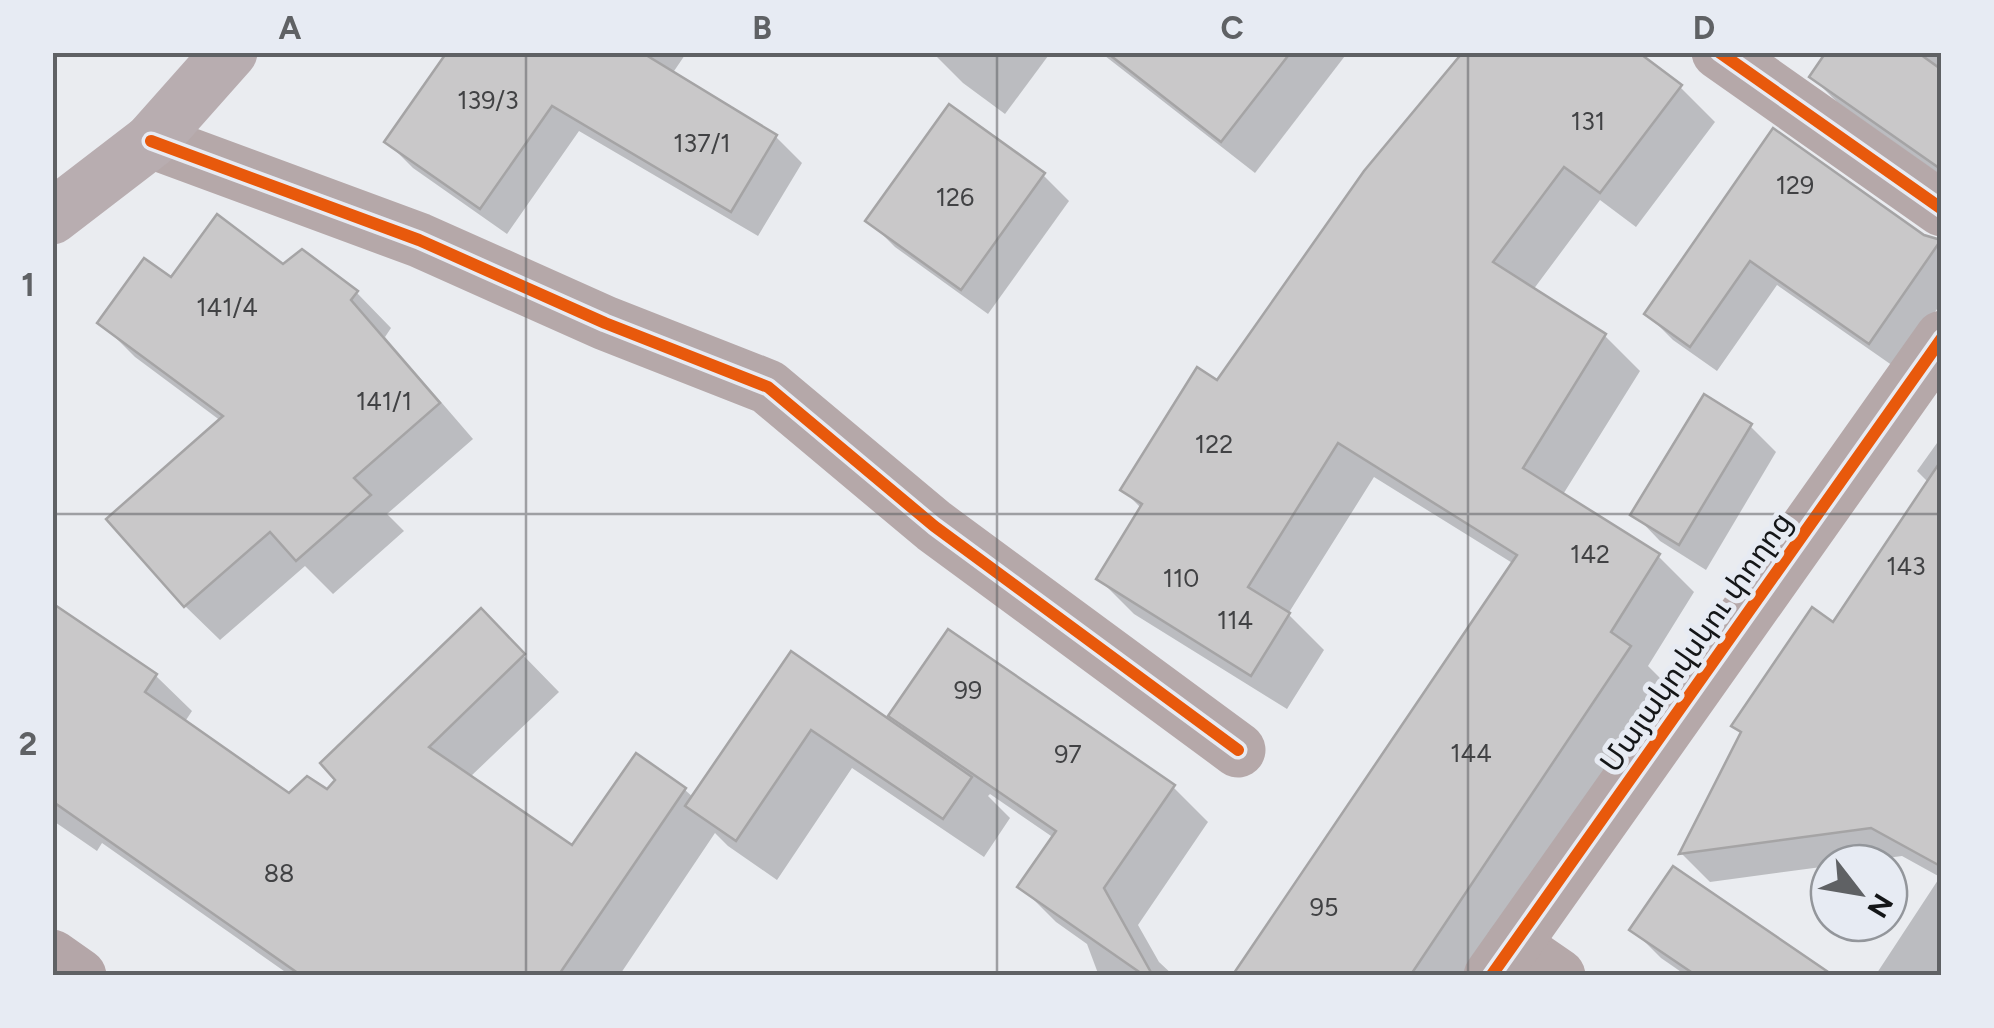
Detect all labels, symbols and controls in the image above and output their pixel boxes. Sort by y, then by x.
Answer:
text: A [279,9,302,47]
text: B [752,9,772,47]
text: C [1220,9,1244,47]
text: D [1693,9,1715,47]
house number: 139/3 [457,85,519,115]
house number: 131 [1571,106,1605,136]
house number: 137/1 [673,128,731,158]
house number: 129 [1776,170,1814,200]
house number: 126 [936,182,974,212]
text: 1 [21,266,35,304]
house number: 141/4 [196,292,258,322]
house number: 141/1 [356,386,412,416]
house number: 122 [1195,429,1233,459]
street label: Մայակովսկու փողոց [1592,504,1799,779]
house number: 142 [1570,539,1610,569]
house number: 143 [1886,551,1926,581]
house number: 110 [1163,563,1199,593]
house number: 114 [1217,605,1253,635]
house number: 99 [954,675,982,705]
text: 2 [19,725,37,763]
house number: 144 [1450,738,1492,768]
house number: 97 [1054,739,1082,769]
north arrow [1809,843,1909,943]
house number: 88 [264,858,294,888]
text: N [1860,888,1901,924]
house number: 95 [1310,892,1338,922]

